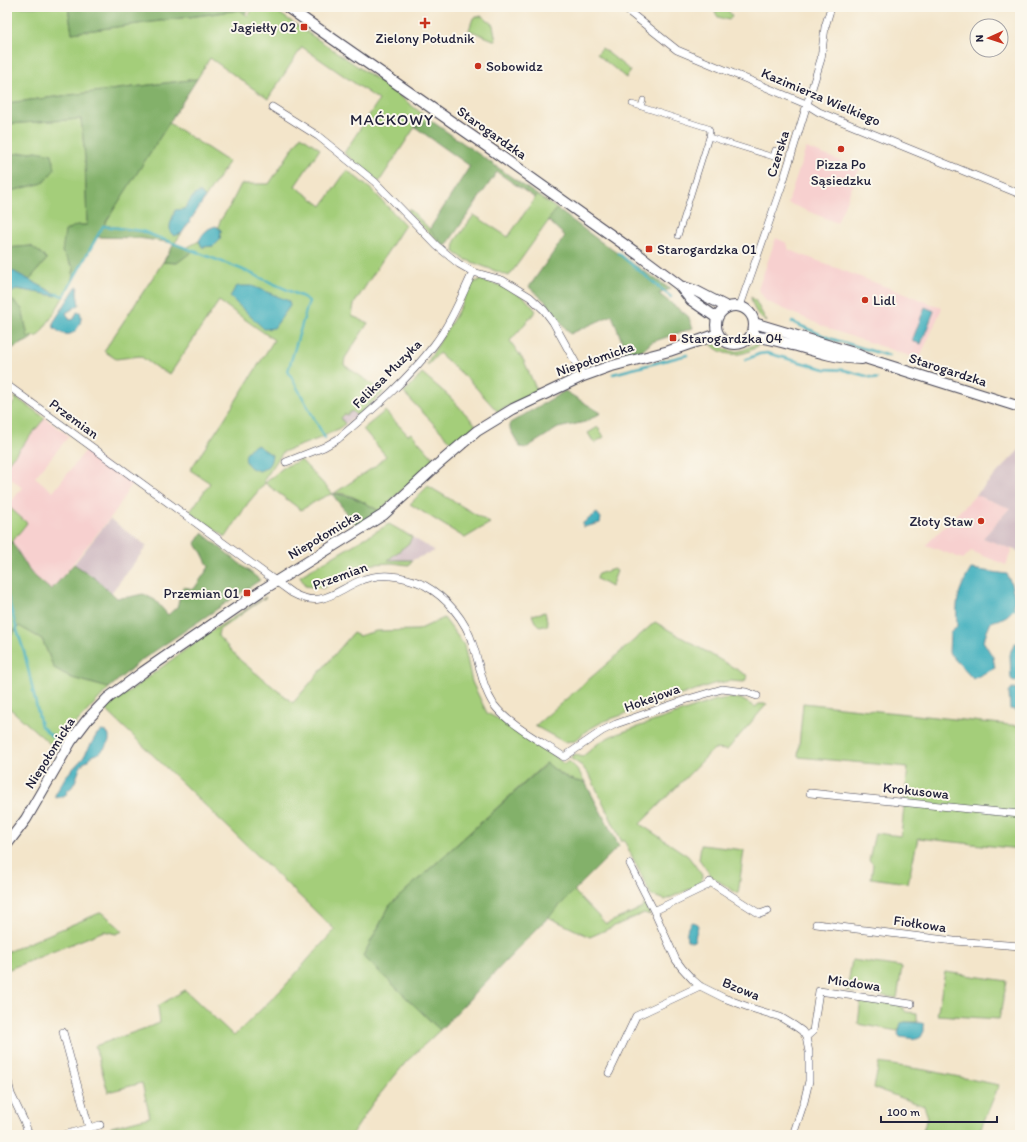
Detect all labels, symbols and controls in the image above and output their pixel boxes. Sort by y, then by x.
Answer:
marker: Zielony Południk [420,18,430,28]
north arrow [969,18,1009,58]
place label: Jagiełły 02 [231,19,297,36]
marker: Jagiełły 02 [299,22,309,32]
place label: Zielony Południk [376,30,475,47]
text: N [973,34,986,43]
place label: Sobowidz [486,58,543,75]
marker: Sobowidz [473,61,483,71]
street label: Kazimierza Wielkiego [759,64,883,130]
street label: Starogardzka [454,103,531,164]
district label: MAĆKOWY [350,110,434,129]
street label: Czerska [763,129,793,179]
marker: Pizza Po Sąsiedzku [836,144,846,154]
place label: Pizza Po Sąsiedzku [811,156,872,189]
place label: Starogardzka 01 [657,241,757,258]
marker: Starogardzka 01 [644,244,654,254]
place label: Lidl [873,292,895,309]
marker: Lidl [860,295,870,305]
place label: Starogardzka 04 [681,330,783,347]
marker: Starogardzka 04 [668,333,678,343]
street label: Feliksa Muzyka [349,336,425,412]
street label: Niepołomicka [554,337,637,380]
street label: Starogardzka [907,349,990,391]
street label: Przemian [46,395,102,443]
street label: Niepołomicka [285,506,364,563]
place label: Złoty Staw [909,513,973,530]
marker: Złoty Staw [976,516,986,526]
street label: Przemian [310,558,370,594]
place label: Przemian 01 [164,585,239,602]
marker: Przemian 01 [242,588,252,598]
street label: Hokejowa [622,680,683,716]
street label: Niepołomicka [21,713,79,792]
street label: Krokusowa [882,779,951,803]
street label: Fiołkowa [893,912,948,936]
street label: Miodowa [826,971,882,995]
street label: Bzowa [720,974,762,1004]
scale bar [881,1098,997,1124]
text: 100 m [887,1105,920,1119]

